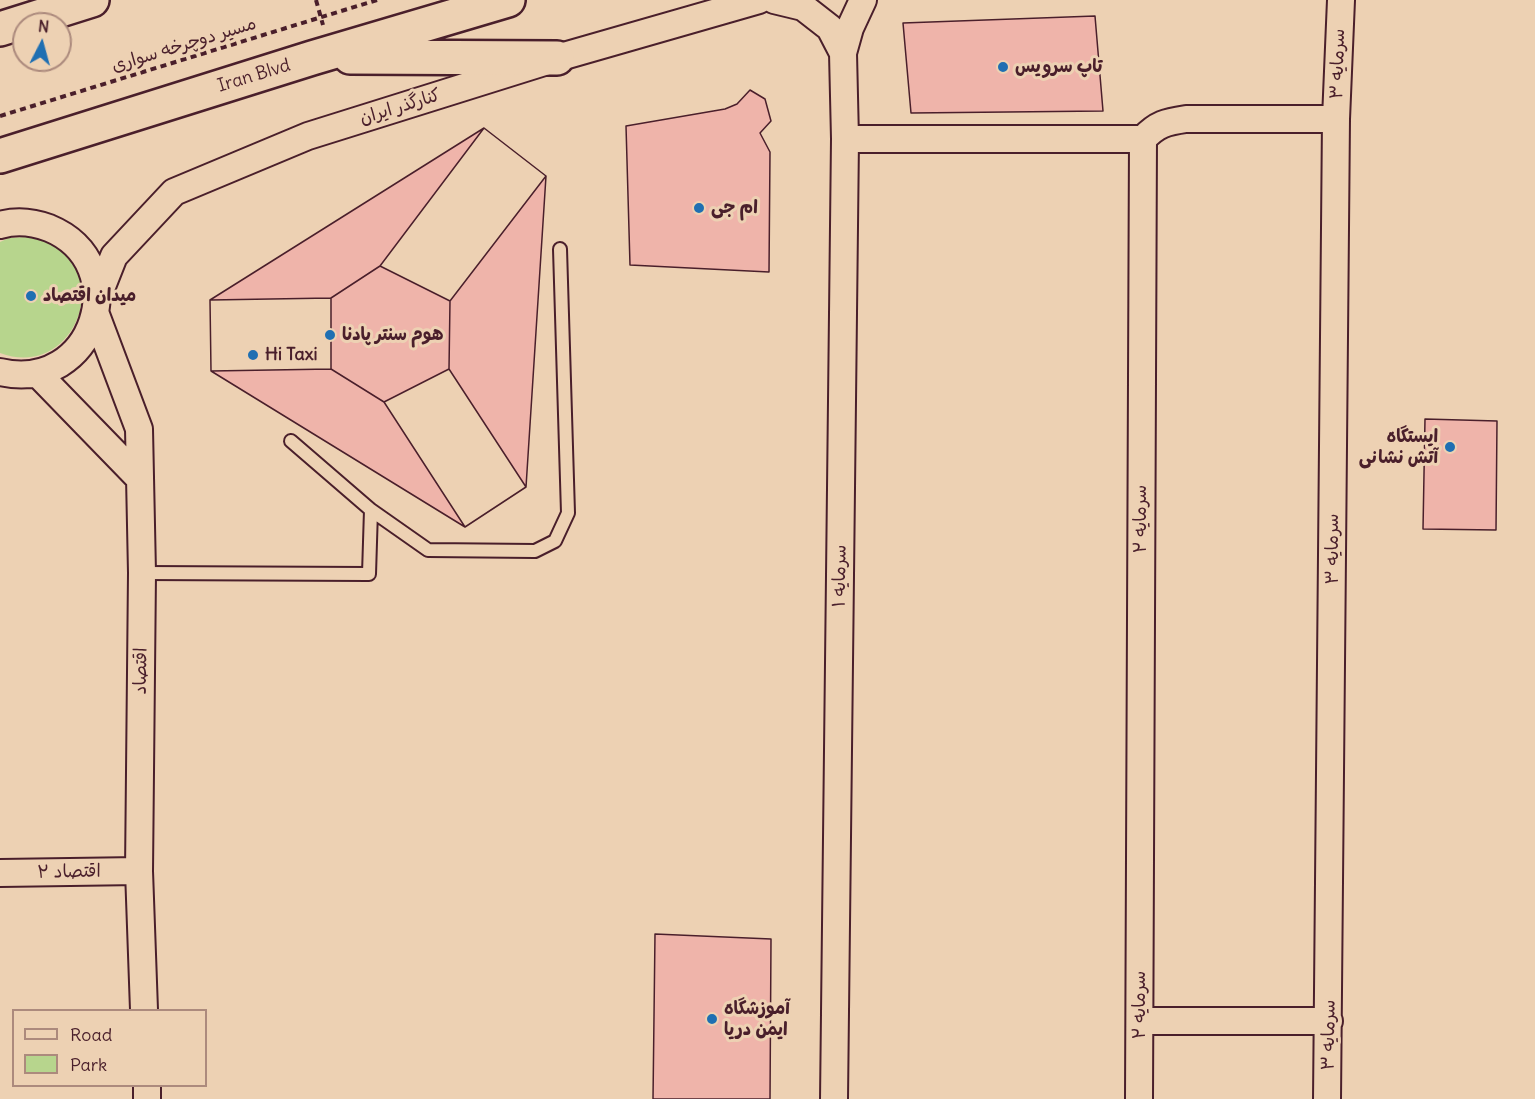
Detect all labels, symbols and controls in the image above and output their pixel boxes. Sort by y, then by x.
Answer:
north arrow [12,12,72,72]
street label: مسیر دوچرخه سواری [109,13,259,77]
text: N [37,16,50,37]
street label: سرمایه ۳ [1326,28,1350,100]
street label: Iran Blvd [215,55,293,97]
place label: تاپ سرویس [1015,56,1103,78]
marker: تاپ سرویس [996,60,1010,74]
street label: کنارگذر ایران [357,84,443,130]
place label: ام جی [711,197,758,219]
marker: ام جی [692,201,706,215]
place label: میدان اقتصاد [43,285,136,307]
marker: میدان اقتصاد [24,289,38,303]
place label: هوم سنتر پادنا [342,324,443,346]
marker: هوم سنتر پادنا [323,328,337,342]
place label: Hi Taxi [265,344,318,366]
marker: Hi Taxi [246,348,260,362]
place label: ایستگاه آتش نشانی [1359,426,1438,468]
marker: ایستگاه آتش نشانی [1443,440,1457,454]
street label: سرمایه ۲ [1130,485,1152,553]
street label: سرمایه ۳ [1322,514,1344,584]
street label: سرمایه ۱ [829,545,851,607]
street label: اقتصاد [130,647,152,695]
street label: اقتصاد ۲ [37,861,101,883]
street label: سرمایه ۲ [1129,971,1151,1039]
place label: آموزشگاه ایمن دریا [724,998,790,1040]
street label: سرمایه ۳ [1318,999,1340,1071]
legend [12,1009,207,1087]
marker: آموزشگاه ایمن دریا [705,1012,719,1026]
text: Road [70,1023,112,1046]
text: Park [70,1053,107,1076]

